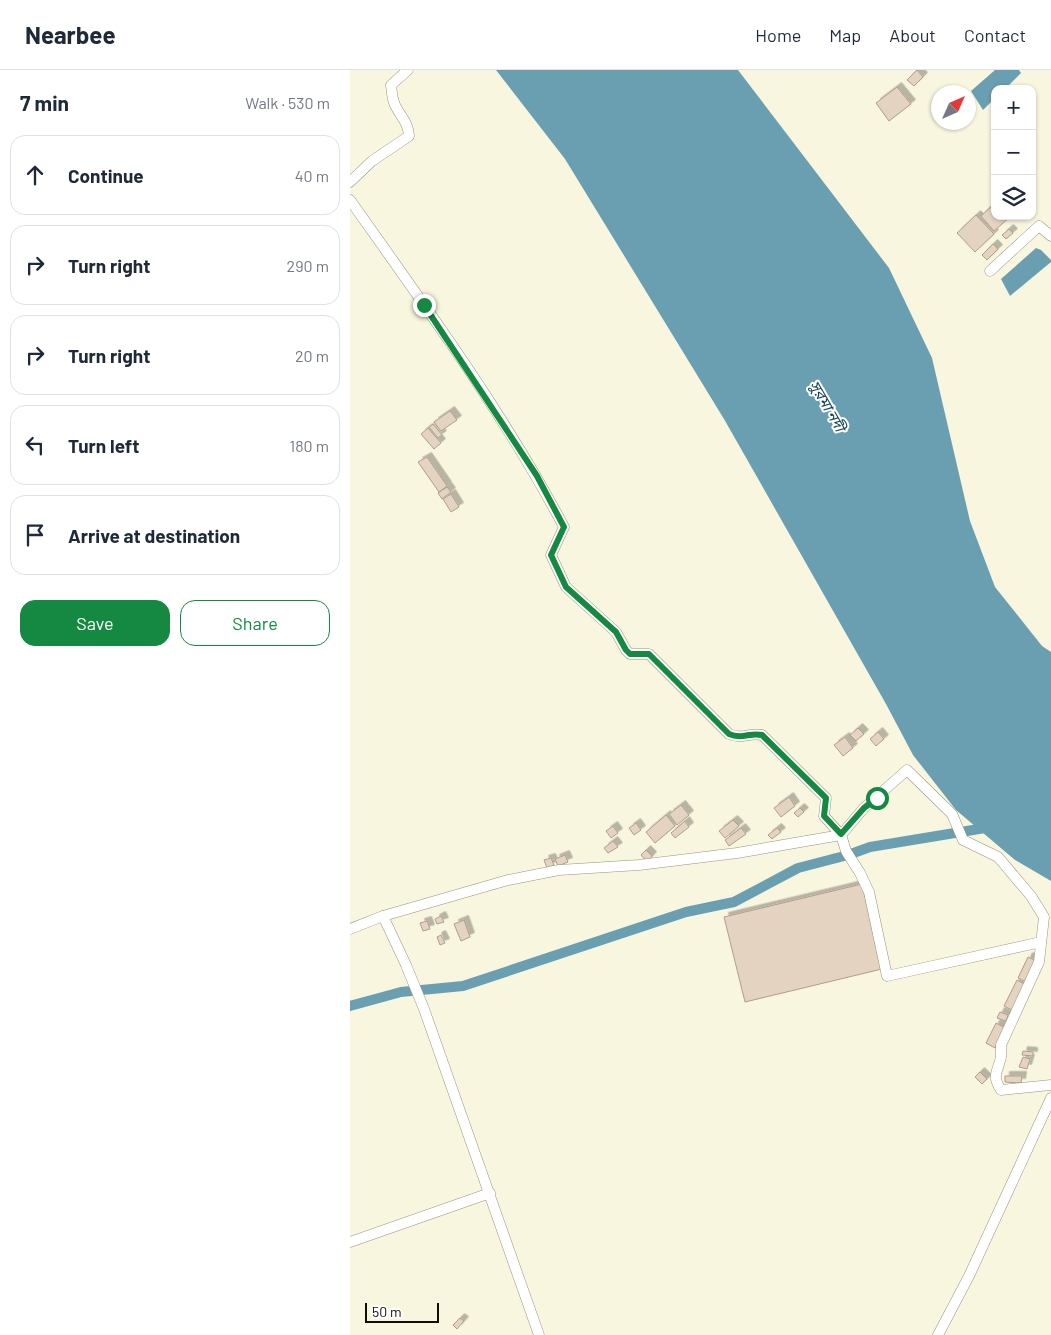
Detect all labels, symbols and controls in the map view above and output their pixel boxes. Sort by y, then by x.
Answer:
text: Nearbee [25,20,116,49]
text: Home [755,24,801,46]
text: Map [829,24,861,46]
text: About [889,24,936,46]
text: Contact [964,24,1026,46]
north arrow [931,85,976,130]
map controls [991,85,1036,220]
button: + [991,85,1036,130]
text: 7 min [20,90,69,115]
text: Walk · 530 m [245,93,330,112]
button: − [991,130,1036,175]
icon: ahead [21,161,49,189]
text: Continue [68,164,144,187]
text: 40 m [295,166,329,185]
button: layers [991,175,1036,220]
icon: right [21,251,49,279]
text: Turn right [68,254,150,277]
text: 290 m [287,256,329,275]
route end [413,294,436,317]
icon: right [21,341,49,369]
text: Turn right [68,344,150,367]
text: 20 m [295,346,329,365]
water label: সুরমা নদী [805,377,851,437]
icon: left [21,431,49,459]
text: Turn left [68,434,139,457]
text: 180 m [290,436,329,455]
icon: arrive [21,521,49,549]
text: Arrive at destination [68,524,240,547]
button: Save [20,600,170,646]
button: Share [180,600,330,646]
route start [866,787,889,810]
scale bar [365,1300,439,1323]
text: 50 m [372,1303,401,1320]

